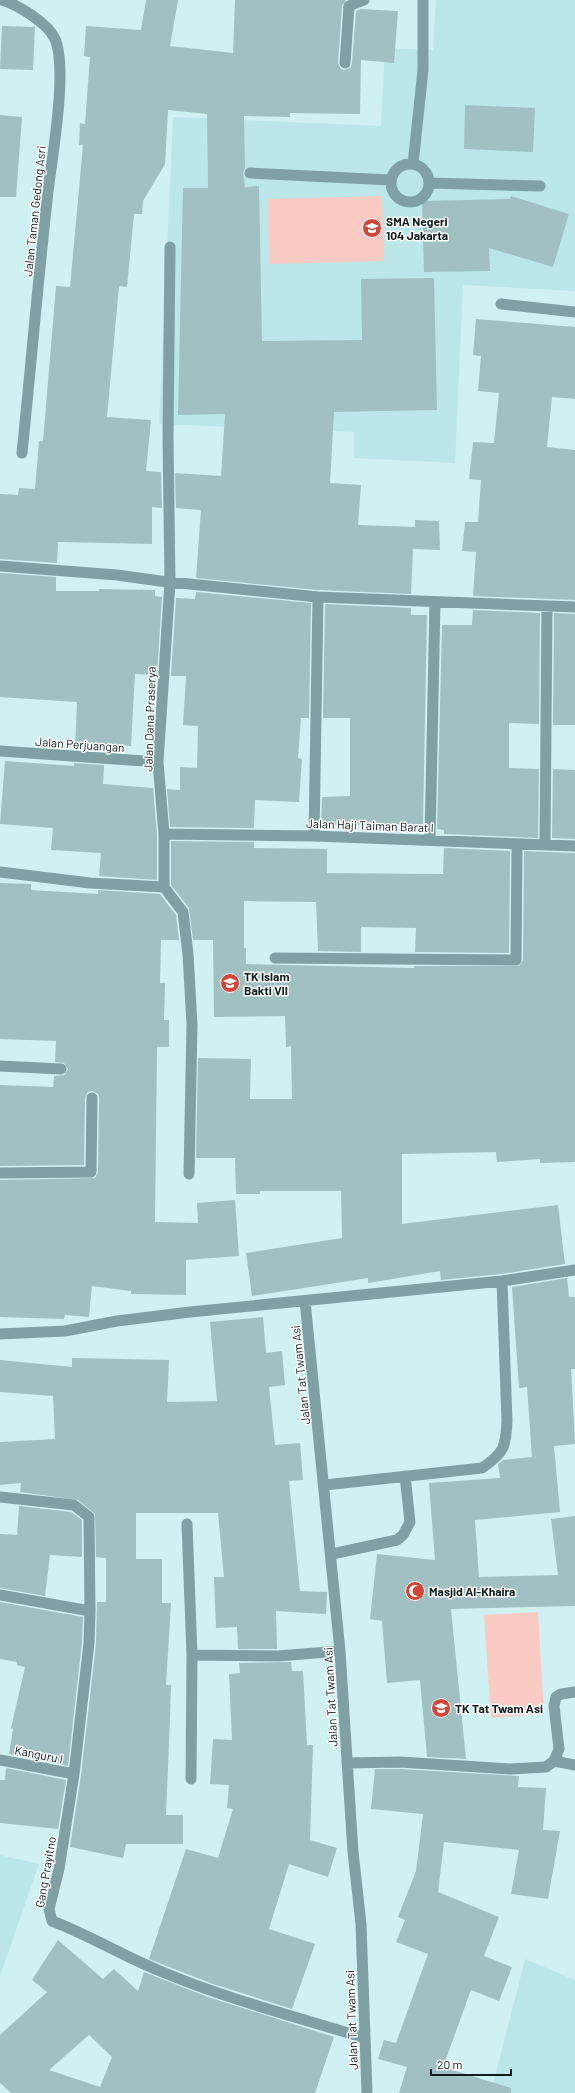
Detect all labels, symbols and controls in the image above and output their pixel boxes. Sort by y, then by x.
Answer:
street label: Jalan Taman Gedong Asri [20,145,48,277]
place label: SMA Negeri 104 Jakarta [386,214,448,242]
school or university icon: SMA Negeri 104 Jakarta [361,217,383,239]
street label: Jalan Dana Praserya [140,666,158,772]
street label: Jalan Perjuangan [35,734,125,754]
street label: Jalan Haji Taiman Barat I [306,816,434,834]
place label: TK Islam Bakti VII [244,969,289,997]
school or university icon: TK Islam Bakti VII [219,972,241,994]
street label: Jalan Tat Twam Asi [288,1325,312,1425]
mosque icon: Masjid Al-Khaira [404,1580,426,1602]
place label: Masjid Al-Khaira [429,1584,515,1598]
street label: Jalan Tat Twam Asi [320,1647,340,1747]
school or university icon: TK Tat Twam Asi [430,1697,452,1719]
place label: TK Tat Twam Asi [455,1701,543,1715]
street label: Kanguru I [14,1742,64,1766]
street label: Gang Prayitno [32,1835,58,1909]
street label: Jalan Tat Twam Asi [342,1970,360,2070]
scale bar [431,2051,511,2077]
text: 20 m [437,2057,463,2071]

